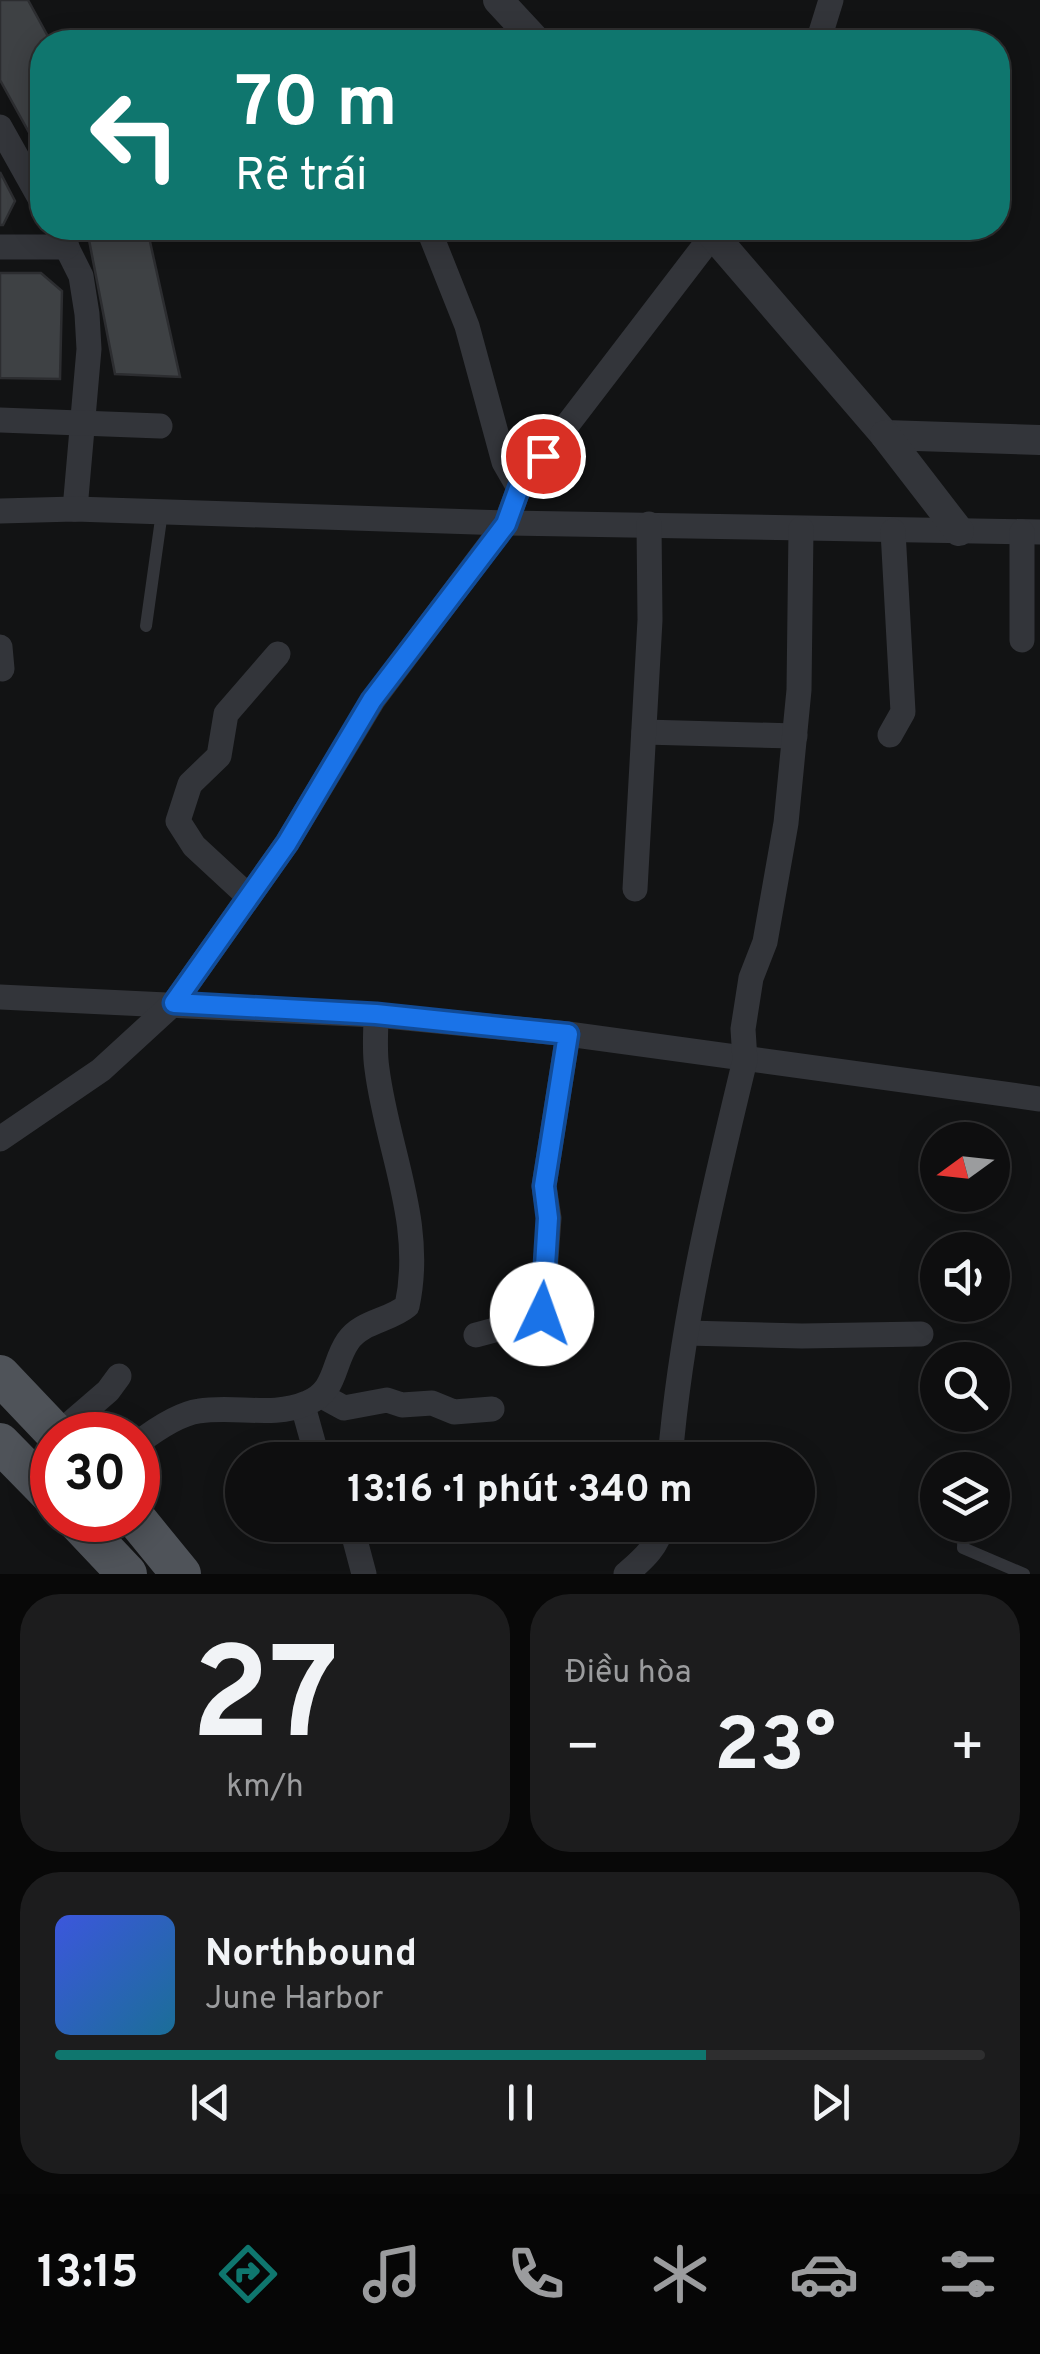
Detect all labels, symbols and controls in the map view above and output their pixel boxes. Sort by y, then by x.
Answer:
text: 70 m [235,62,398,151]
icon: left [70,70,200,200]
text: Rẽ trái [235,149,368,206]
pin [501,414,586,499]
icon: arrive [516,429,571,484]
north arrow [920,1122,1010,1212]
map controls [920,1122,1010,1542]
button: sound [920,1232,1010,1322]
position arrow [490,1262,594,1366]
button: search [920,1342,1010,1432]
speed limit sign: 30 [30,1412,160,1542]
button: layers [920,1452,1010,1542]
text: 13:16 · 1 phút · 340 m [347,1467,693,1516]
text: 27 [191,1620,339,1785]
text: Điều hòa [565,1654,692,1694]
text: 23° [714,1702,836,1797]
text: − [565,1715,600,1785]
text: + [950,1715,985,1785]
text: km/h [226,1768,304,1808]
text: Northbound [205,1931,417,1980]
text: June Harbor [205,1980,384,2020]
icon: previous [183,2075,238,2130]
icon: pause [493,2075,548,2130]
icon: next [803,2075,858,2130]
icon: directions [213,2239,283,2309]
icon: music [357,2239,427,2309]
icon: phone [501,2239,571,2309]
icon: climate [645,2239,715,2309]
icon: car [789,2239,859,2309]
icon: filters [933,2239,1003,2309]
text: 13:15 [37,2246,138,2303]

